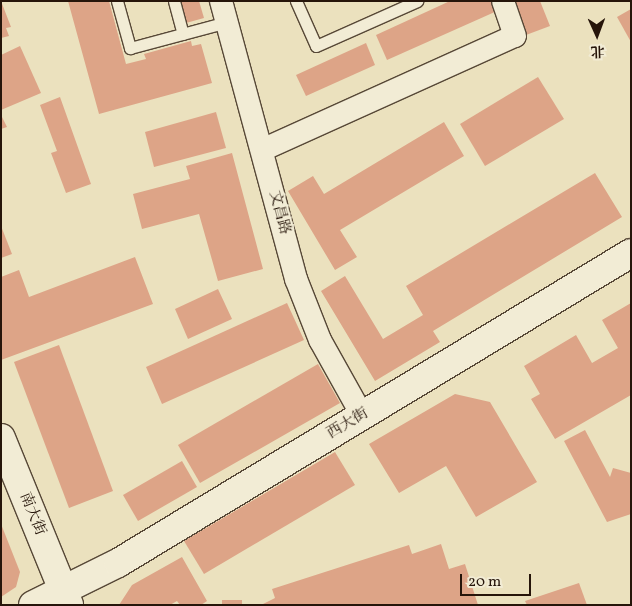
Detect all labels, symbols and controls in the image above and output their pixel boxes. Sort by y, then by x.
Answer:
north arrow [572,10,622,60]
text: 北 [590,41,605,60]
street label: 文昌路 [264,189,294,237]
street label: 西大街 [324,405,372,443]
street label: 南大街 [15,490,49,538]
scale bar [462,564,533,596]
text: 20 m [468,572,501,593]

